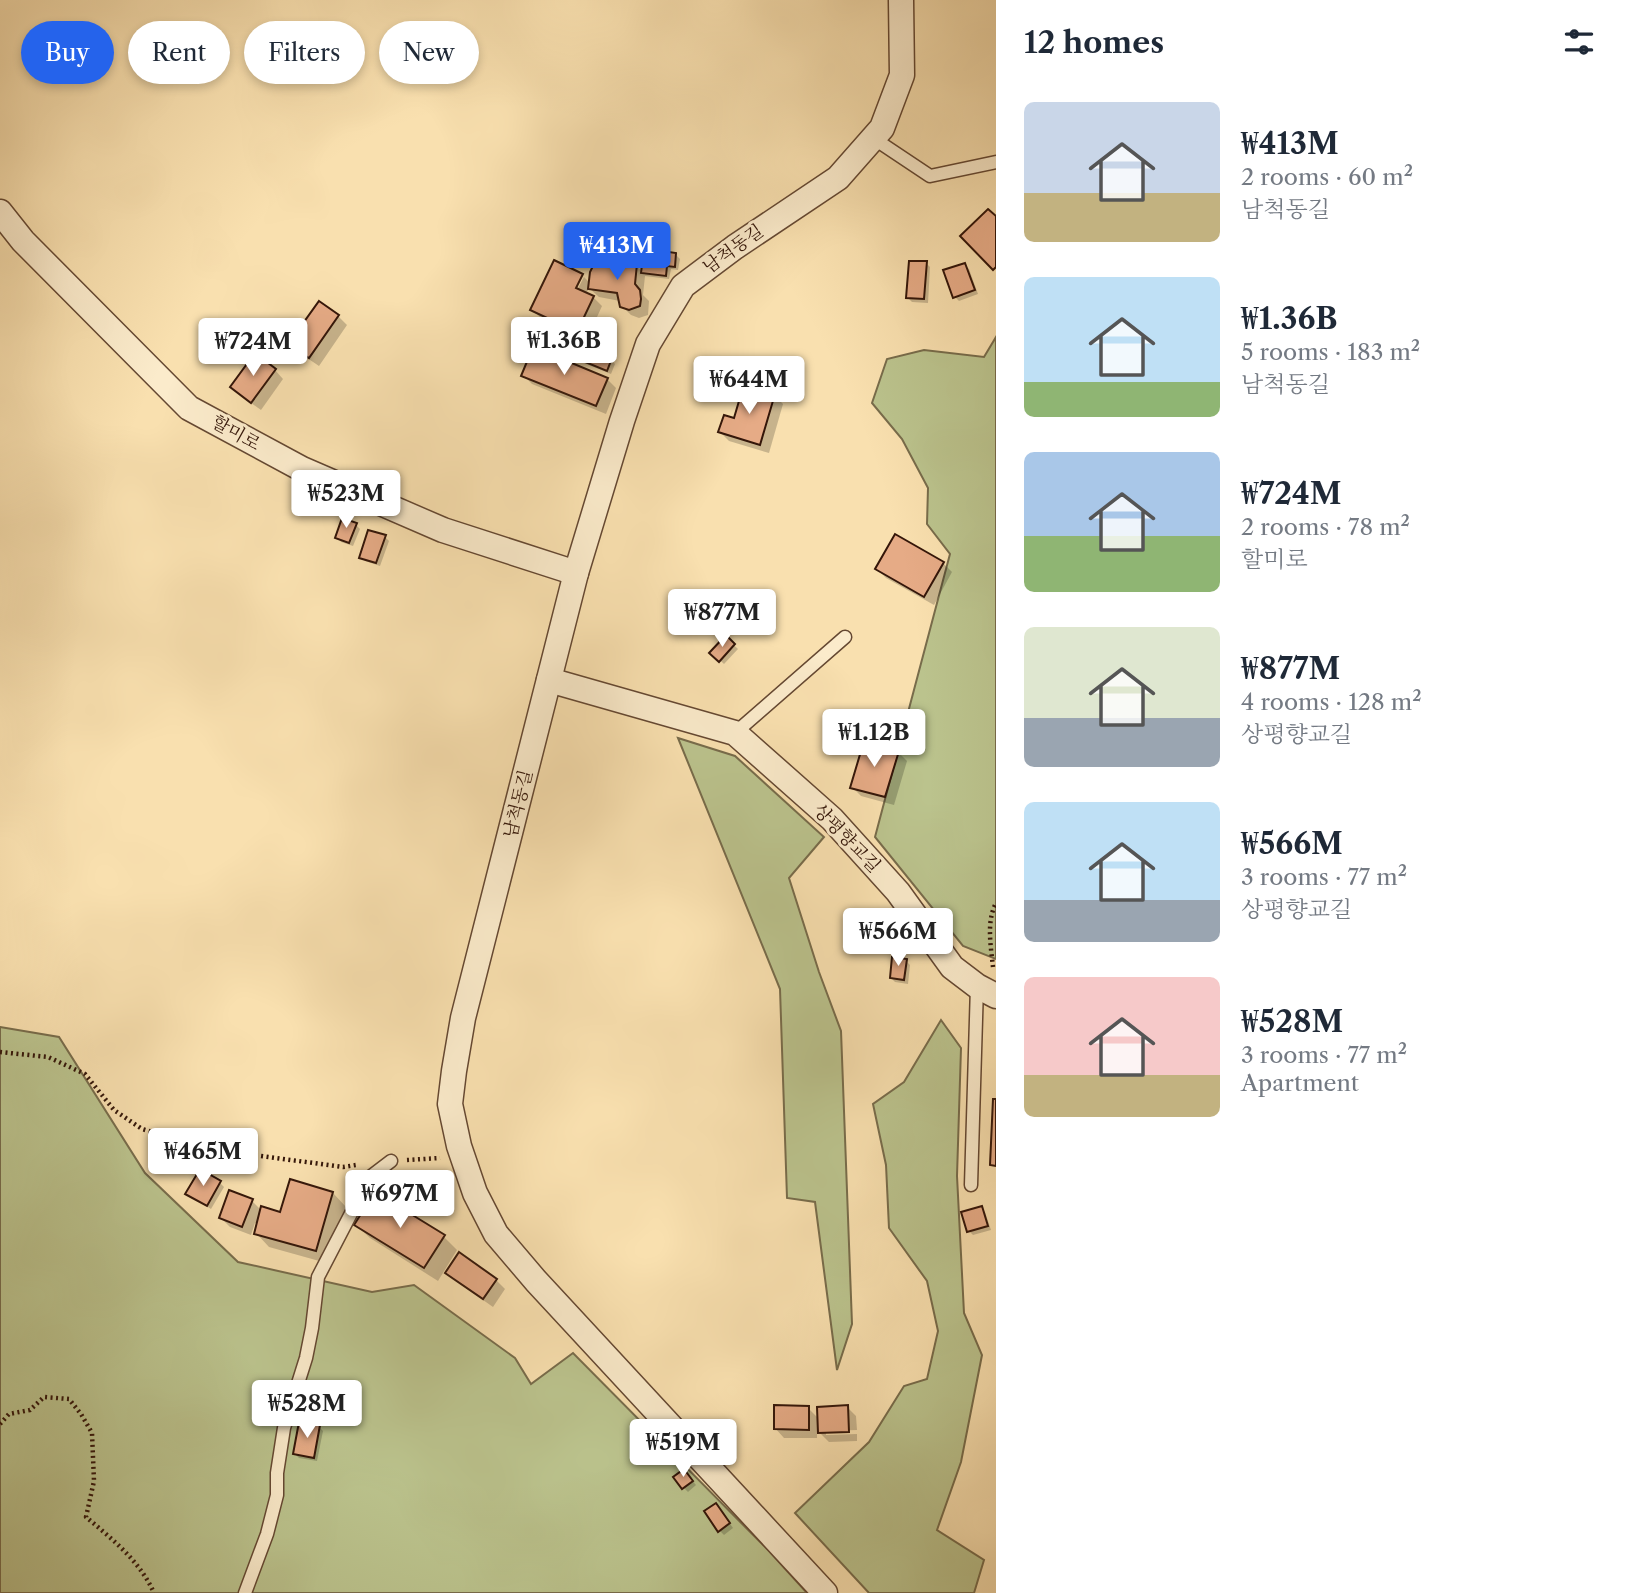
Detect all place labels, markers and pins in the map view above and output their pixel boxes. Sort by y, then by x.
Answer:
pin: ₩413M [568,222,666,282]
pin: ₩724M [204,318,302,378]
pin: ₩1.36B [507,318,621,377]
pin: ₩644M [700,356,798,416]
pin: ₩523M [297,470,395,530]
pin: ₩877M [673,590,771,649]
pin: ₩1.12B [817,710,931,769]
pin: ₩566M [849,908,947,968]
pin: ₩465M [154,1128,252,1188]
pin: ₩697M [351,1170,449,1230]
pin: ₩528M [258,1380,356,1440]
pin: ₩519M [634,1420,732,1479]

